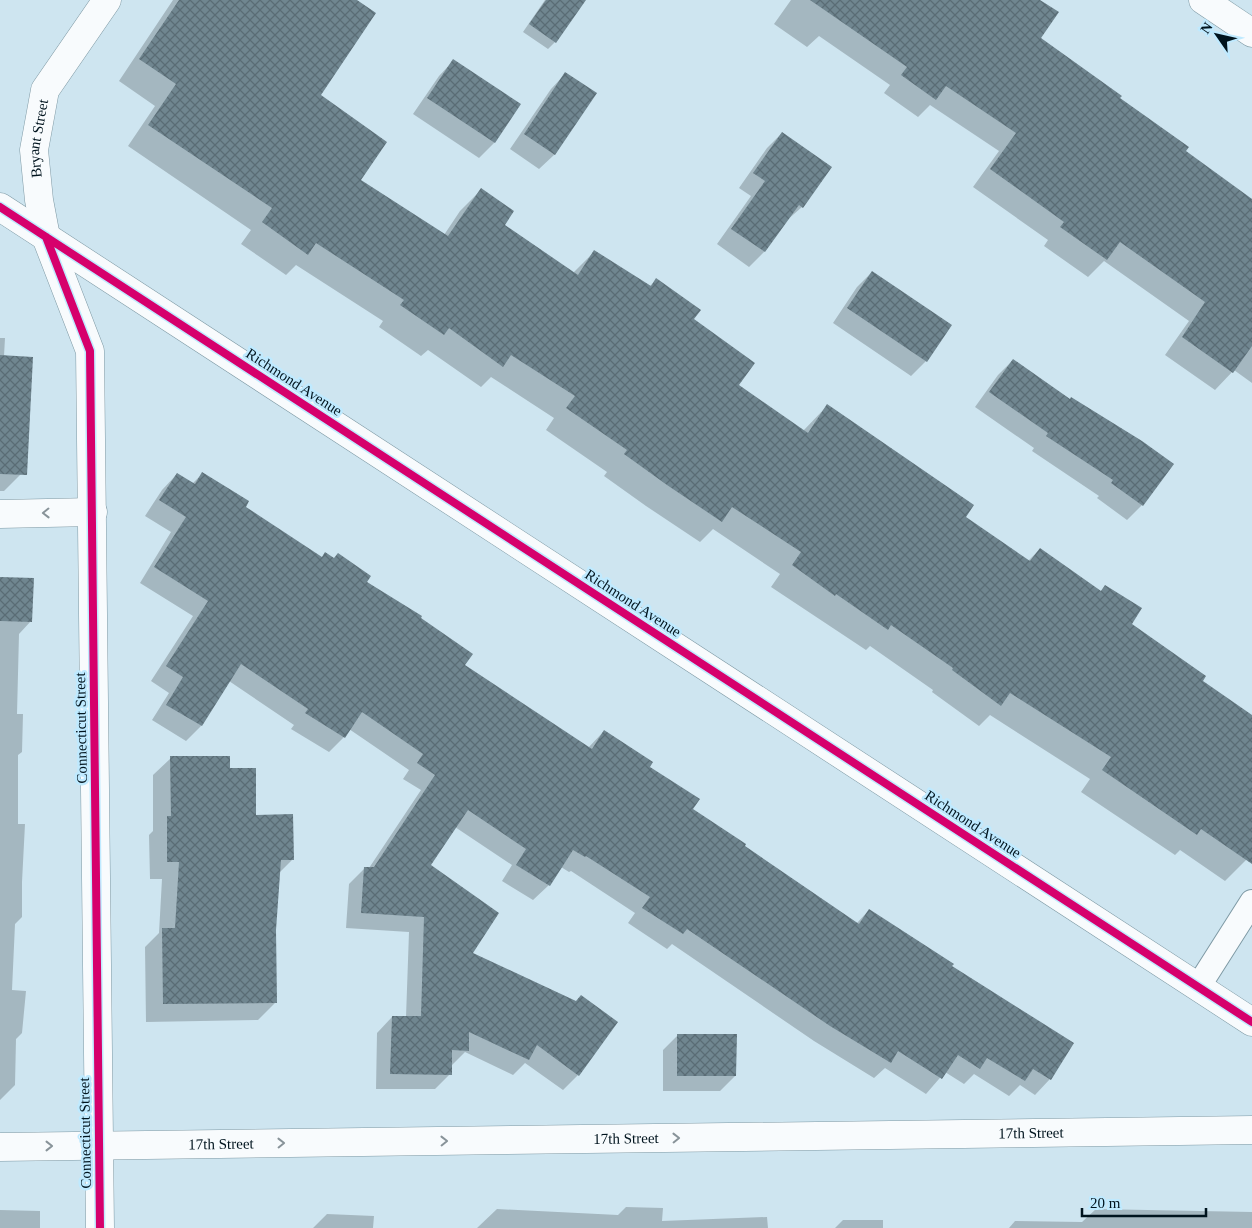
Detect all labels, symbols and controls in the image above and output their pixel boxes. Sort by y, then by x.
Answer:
north arrow [1192,10,1242,60]
text: N [1198,20,1216,36]
street label: Bryant Street [26,97,51,179]
street label: Richmond Avenue [243,345,345,419]
one-way arrow [42,508,50,518]
street label: Richmond Avenue [582,566,684,640]
street label: Connecticut Street [72,671,90,784]
street label: Richmond Avenue [922,787,1024,861]
street label: Connecticut Street [76,1076,94,1189]
street label: 17th Street [998,1125,1065,1141]
street label: 17th Street [593,1130,660,1147]
one-way arrow [672,1132,680,1143]
street label: 17th Street [188,1136,255,1152]
one-way arrow [440,1136,448,1146]
one-way arrow [278,1138,285,1148]
one-way arrow [45,1141,53,1151]
scale bar [1082,1186,1206,1218]
text: 20 m [1090,1195,1121,1211]

